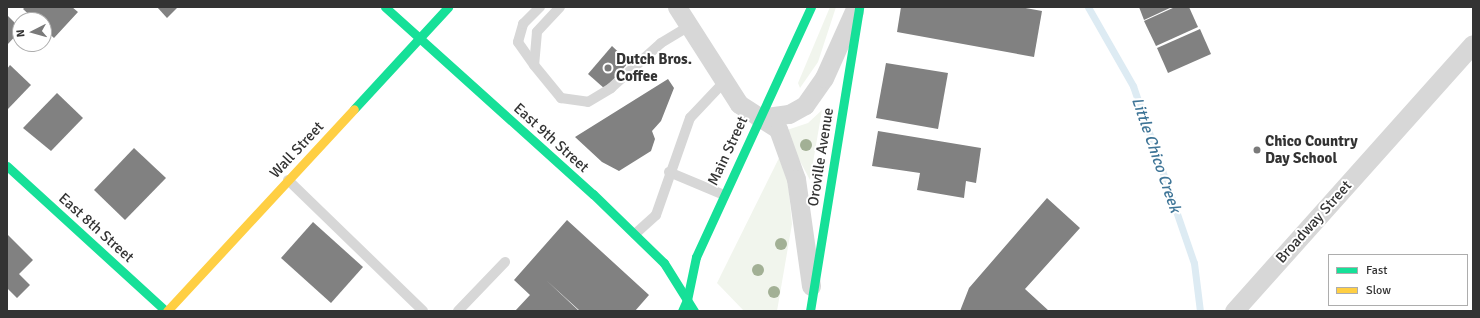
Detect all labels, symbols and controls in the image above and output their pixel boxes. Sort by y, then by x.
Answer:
north arrow [12,12,52,52]
text: N [14,29,27,38]
place label: Dutch Bros. Coffee [616,50,692,85]
marker: Dutch Bros. Coffee [603,63,613,73]
water label: Little Chico Creek [1127,95,1185,215]
street label: East 9th Street [510,100,592,176]
street label: Oroville Avenue [804,106,838,208]
street label: Main Street [704,113,752,189]
street label: Wall Street [266,118,328,182]
place label: Chico Country Day School [1265,132,1358,167]
marker: Chico Country Day School [1252,145,1262,155]
street label: Broadway Street [1272,177,1356,267]
street label: East 8th Street [55,190,137,266]
legend [1328,254,1468,306]
text: Fast [1366,263,1387,278]
text: Slow [1366,283,1391,298]

